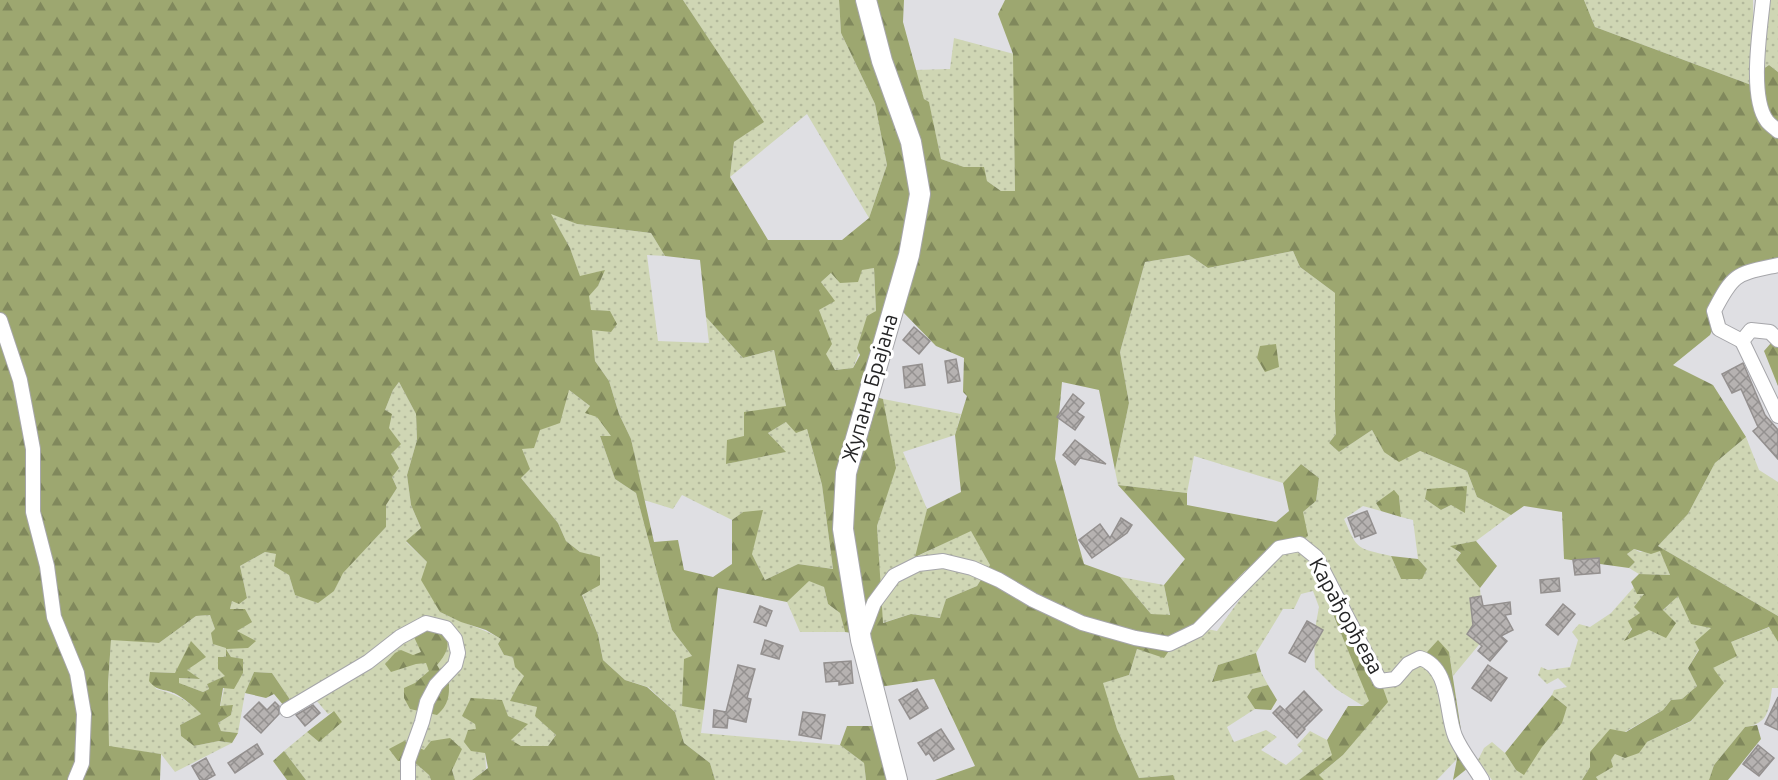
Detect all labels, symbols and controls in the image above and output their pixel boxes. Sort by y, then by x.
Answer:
street label: Жупана Брајана [836,311,902,465]
street label: Карађорђева [1305,553,1389,678]

